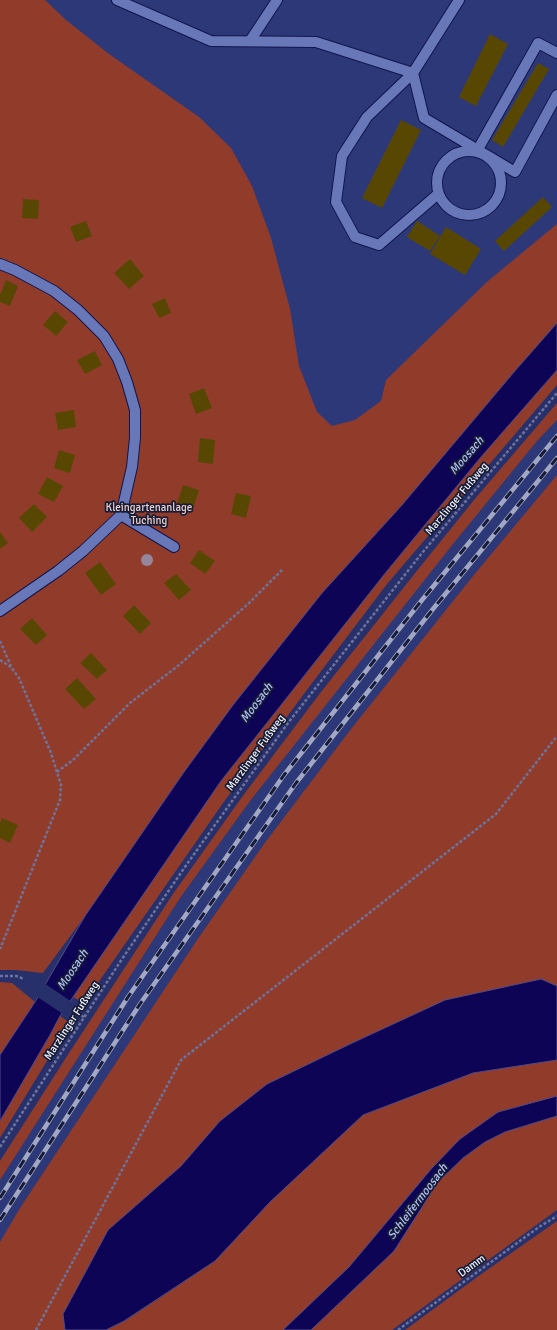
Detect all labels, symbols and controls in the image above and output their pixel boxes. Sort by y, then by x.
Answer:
water label: Moosach [447,434,487,478]
street label: Marzlinger Fußweg [423,460,491,538]
park label: Kleingartenanlage Tuching [106,501,192,527]
water label: Moosach [238,680,276,726]
street label: Marzlinger Fußweg [224,712,288,794]
water label: Moosach [54,947,92,993]
street label: Marzlinger Fußweg [42,979,102,1063]
water label: Schleifermoosach [385,1161,451,1243]
street label: Damm [456,1252,488,1280]

